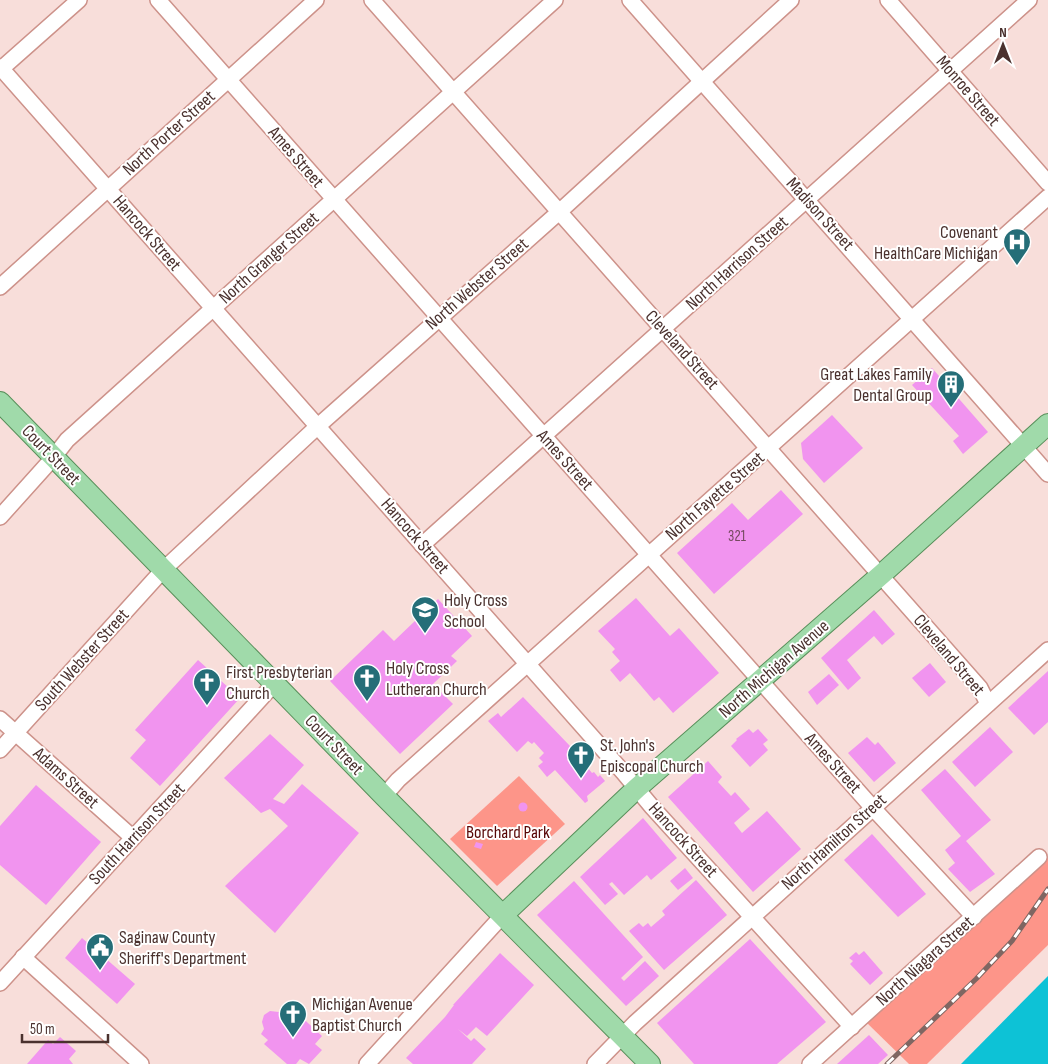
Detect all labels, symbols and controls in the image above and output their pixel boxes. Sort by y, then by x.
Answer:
north arrow [978,20,1028,70]
text: N [999,24,1007,41]
street label: Monroe Street [932,52,1005,131]
street label: North Porter Street [118,86,220,180]
street label: Ames Street [263,121,329,192]
street label: Madison Street [782,173,859,255]
street label: Hancock Street [108,191,186,275]
street label: North Granger Street [215,207,324,308]
street label: North Harrison Street [682,211,793,314]
place label: Covenant HealthCare Michigan [874,222,999,264]
hospital icon: Covenant HealthCare Michigan [1002,227,1032,266]
street label: North Webster Street [421,233,533,334]
street label: Cleveland Street [641,306,723,394]
place label: Great Lakes Family Dental Group [820,364,932,406]
building icon: Great Lakes Family Dental Group [936,369,966,408]
street label: Court Street [17,421,85,490]
street label: Ames Street [532,425,598,495]
street label: North Fayette Street [661,447,769,545]
street label: Hancock Street [376,494,454,578]
house number: 321 [728,527,747,546]
place label: Holy Cross School [444,590,508,632]
school or university icon: Holy Cross School [410,595,440,634]
street label: South Webster Street [31,604,134,715]
street label: Cleveland Street [909,610,989,700]
street label: North Michigan Avenue [715,616,833,722]
place label: Holy Cross Lutheran Church [386,658,487,700]
place label: First Presbyterian Church [226,662,332,704]
church icon: Holy Cross Lutheran Church [352,663,382,702]
church icon: First Presbyterian Church [192,667,222,706]
street label: Court Street [300,711,368,780]
street label: Ames Street [800,728,866,798]
place label: St. John's Episcopal Church [600,735,704,777]
church icon: St. John's Episcopal Church [566,740,596,779]
street label: Adams Street [28,743,103,813]
street label: South Harrison Street [85,779,190,889]
street label: North Hamilton Street [777,789,891,895]
street label: Hancock Street [644,798,722,882]
park label: Borchard Park [466,822,550,843]
street label: North Niagara Street [872,911,979,1010]
place label: Saginaw County Sheriff's Department [119,927,247,969]
public building icon: Saginaw County Sheriff's Department [85,932,115,971]
place label: Michigan Avenue Baptist Church [312,994,413,1036]
church icon: Michigan Avenue Baptist Church [278,999,308,1038]
scale bar [22,1012,109,1044]
text: 50 m [30,1020,55,1039]

